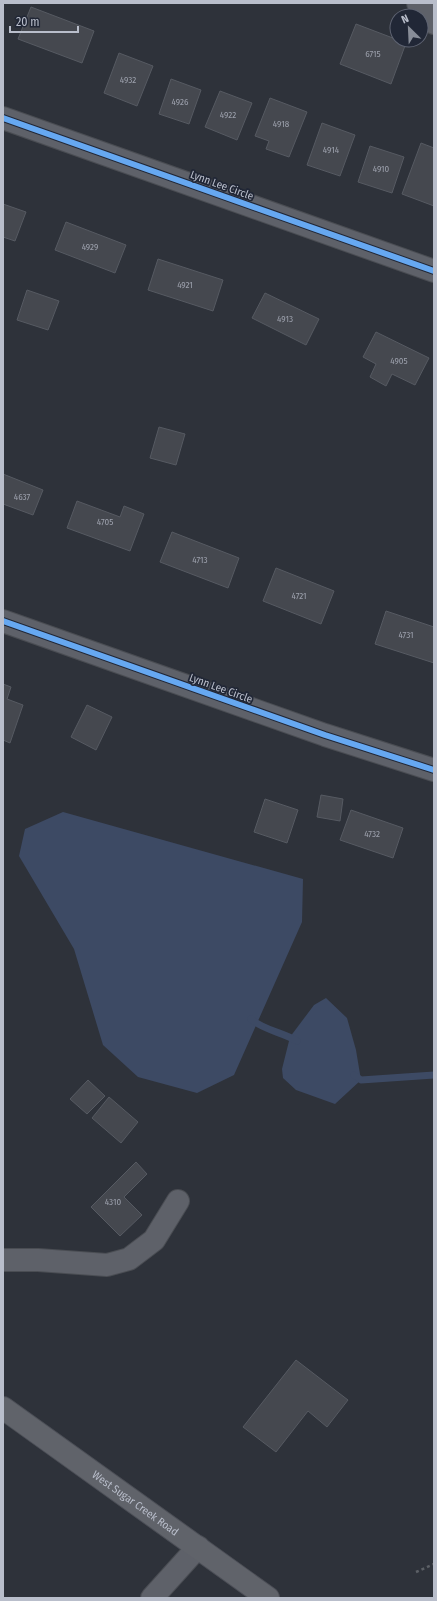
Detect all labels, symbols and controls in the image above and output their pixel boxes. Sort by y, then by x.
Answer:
scale bar [10,8,78,34]
north arrow [389,8,429,48]
text: N [399,12,411,27]
text: 20 m [16,15,40,29]
house number: 6715 [365,49,381,59]
house number: 4932 [120,75,136,85]
house number: 4926 [172,97,189,107]
house number: 4922 [220,110,236,120]
house number: 4918 [273,119,290,129]
house number: 4914 [323,145,340,155]
house number: 4910 [373,164,390,174]
street label: Lynn Lee Circle [188,168,255,203]
house number: 4929 [82,242,98,252]
house number: 4921 [177,280,193,290]
house number: 4913 [277,314,293,324]
house number: 4905 [390,356,408,366]
house number: 4637 [14,492,31,502]
house number: 4705 [97,517,113,527]
house number: 4713 [192,555,208,565]
house number: 4721 [291,591,307,601]
house number: 4731 [398,630,414,640]
street label: Lynn Lee Circle [187,671,254,706]
house number: 4732 [364,829,380,839]
house number: 4310 [105,1197,121,1207]
street label: West Sugar Creek Road [90,1468,181,1539]

